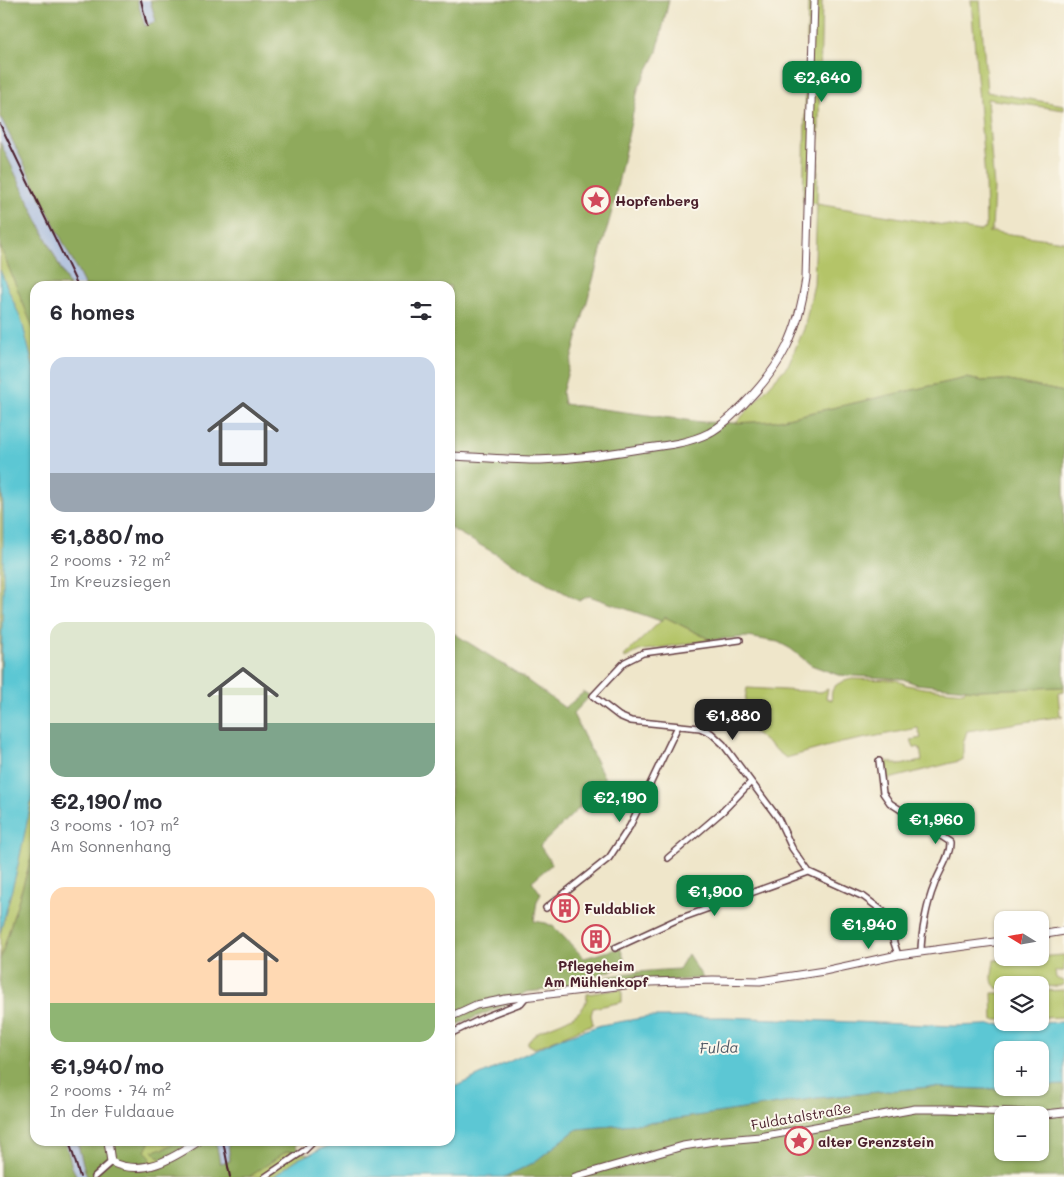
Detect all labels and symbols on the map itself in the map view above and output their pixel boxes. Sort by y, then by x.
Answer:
pin: €2,640 [781,61,863,103]
place icon: Hopfenberg [581,185,611,215]
place label: Hopfenberg [615,191,699,210]
pin: €1,880 [692,698,774,741]
pin: €2,190 [579,780,661,823]
pin: €1,960 [895,802,977,845]
pin: €1,900 [674,874,756,917]
building icon: Fuldablick [550,893,580,923]
place label: Fuldablick [584,899,656,918]
pin: €1,940 [828,908,910,950]
north arrow [994,911,1049,966]
building icon: Pflegeheim Am Mühlenkopf [581,924,611,954]
place label: Pflegeheim Am Mühlenkopf [544,956,649,991]
water label: Fulda [699,1036,739,1058]
street label: Fuldatalstraße [749,1098,853,1134]
place icon: alter Grenzstein [784,1126,814,1156]
place label: alter Grenzstein [818,1132,934,1151]

